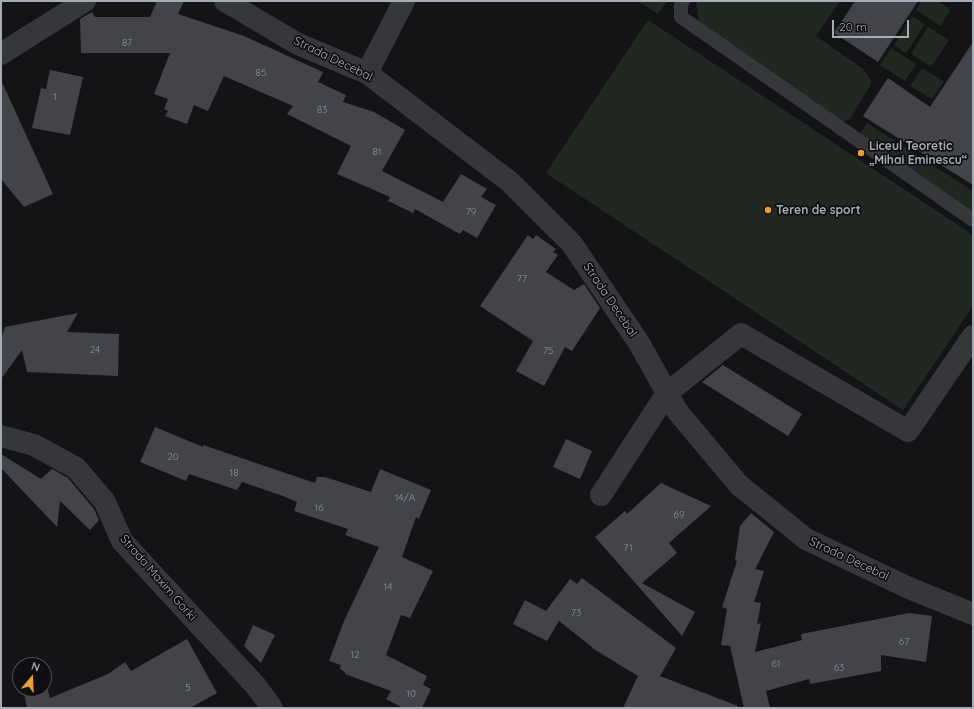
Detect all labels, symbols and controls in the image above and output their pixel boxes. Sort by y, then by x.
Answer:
scale bar [834,12,911,38]
text: 20 m [839,19,867,34]
street label: Strada Decebal [291,34,375,84]
house number: 87 [122,37,132,49]
house number: 85 [256,67,266,79]
house number: 1 [53,91,57,103]
house number: 83 [317,104,327,116]
place label: Liceul Teoretic „Mihai Eminescu“ [869,139,967,167]
house number: 81 [372,146,382,158]
marker: Liceul Teoretic „Mihai Eminescu“ [856,148,866,158]
place label: Teren de sport [776,203,861,217]
marker: Teren de sport [763,205,773,215]
house number: 79 [466,206,476,218]
street label: Strada Decebal [580,260,640,340]
house number: 77 [517,273,527,285]
house number: 24 [90,344,100,356]
house number: 75 [543,345,553,357]
house number: 20 [167,451,179,463]
house number: 18 [229,467,239,479]
house number: 14/A [395,492,415,504]
house number: 16 [314,502,324,514]
house number: 69 [674,509,684,521]
street label: Strada Maxim Gorki [117,532,199,624]
street label: Strada Decebal [807,534,891,584]
house number: 71 [623,542,633,554]
house number: 14 [384,581,392,593]
house number: 73 [571,607,581,619]
house number: 67 [899,636,909,648]
house number: 12 [350,649,360,661]
north arrow [12,657,52,697]
house number: 61 [771,658,781,670]
text: N [29,659,42,675]
house number: 63 [834,662,844,674]
house number: 5 [185,682,191,694]
house number: 10 [406,688,416,700]

